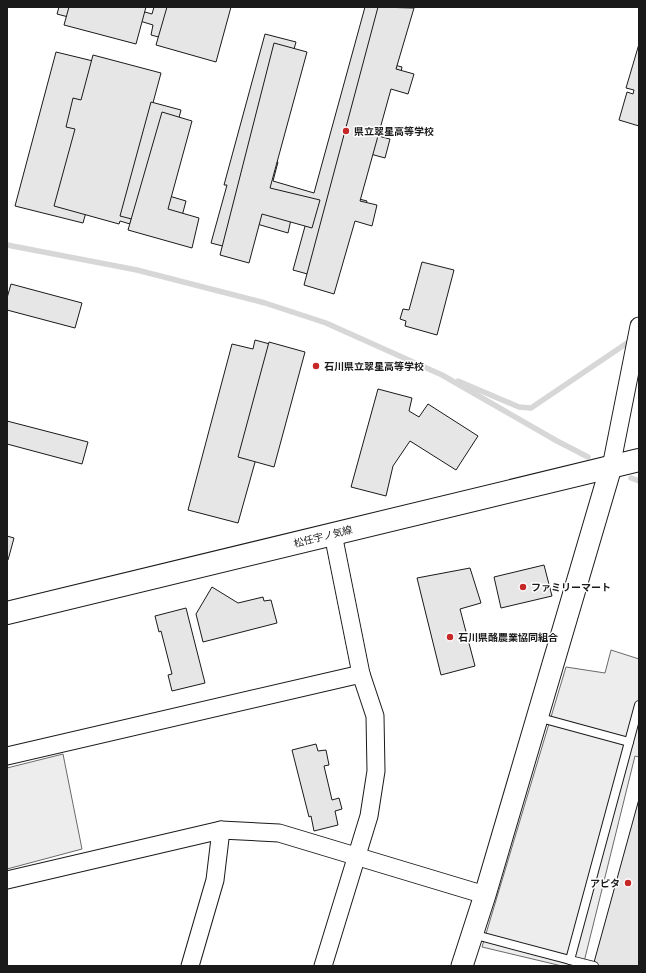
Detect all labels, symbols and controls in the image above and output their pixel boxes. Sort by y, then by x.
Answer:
marker: 県立翠星高等学校 [341,126,351,136]
place label: 県立翠星高等学校 [354,126,434,137]
marker: 石川県立翠星高等学校 [311,361,321,371]
place label: 石川県立翠星高等学校 [324,361,424,372]
street label: 松任宇ノ気線 [293,524,354,549]
marker: ファミリーマート [518,582,528,592]
place label: ファミリーマート [531,582,611,593]
marker: 石川県酪農業協同組合 [445,632,455,642]
place label: 石川県酪農業協同組合 [458,632,558,643]
place label: アピタ [590,878,620,889]
marker: アピタ [623,878,633,888]

